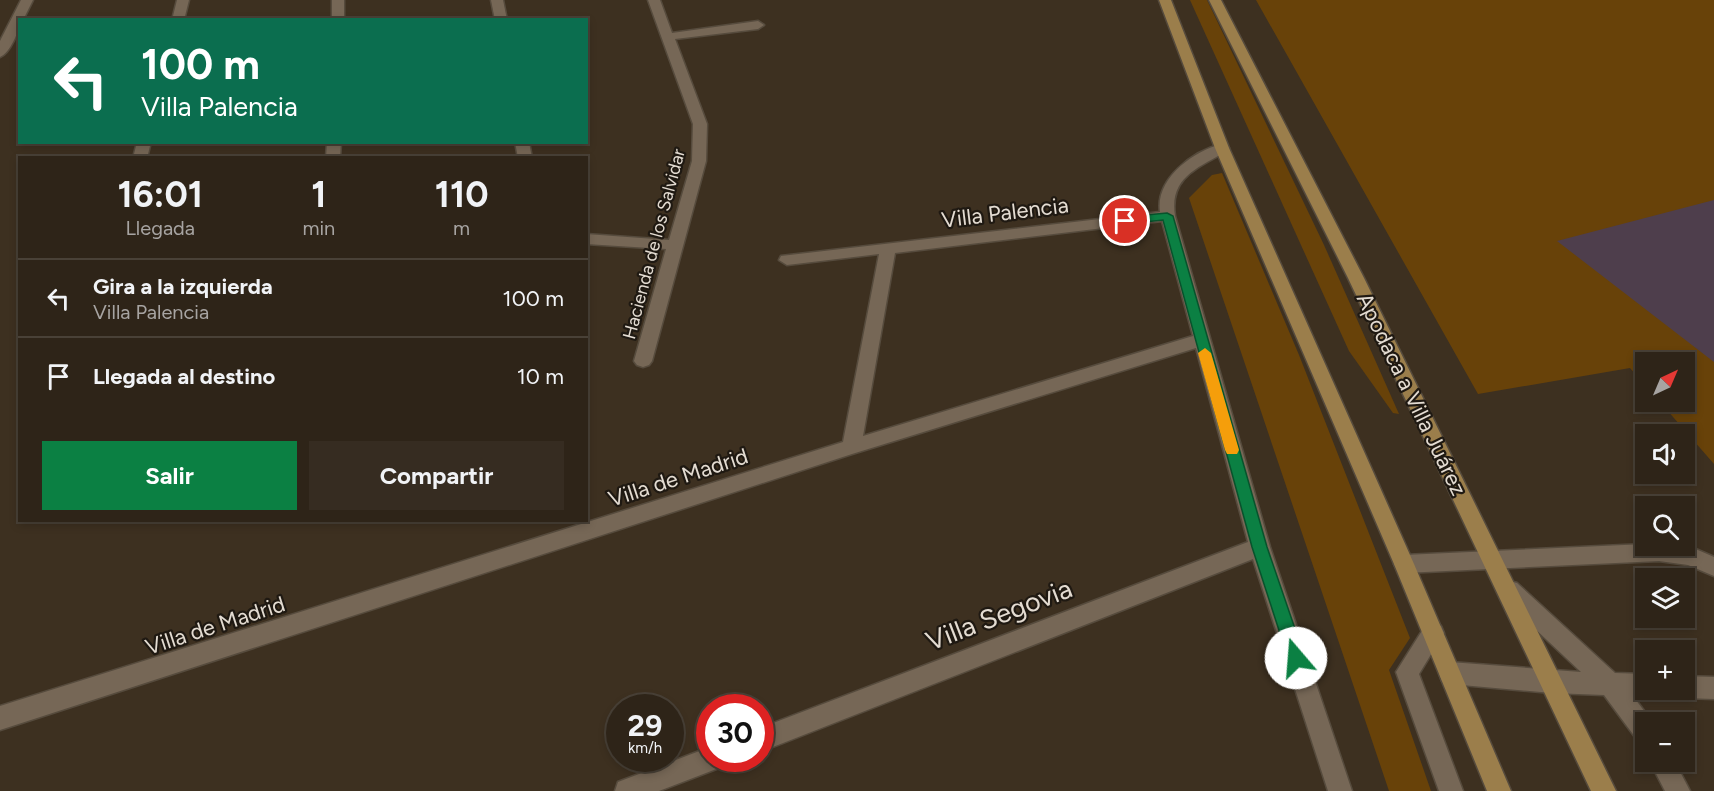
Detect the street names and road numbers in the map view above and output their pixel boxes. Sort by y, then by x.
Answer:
street label: Hacienda de los Salvidar [618,146,690,342]
street label: Villa Palencia [940,191,1070,234]
street label: Apodaca a Villa Juárez [1351,289,1472,500]
street label: Villa de Madrid [605,442,751,513]
street label: Villa Segovia [921,572,1077,658]
street label: Villa de Madrid [142,590,288,661]

